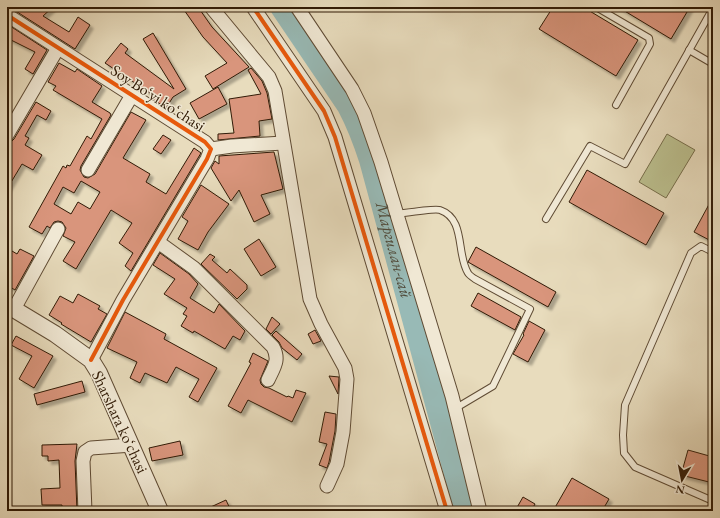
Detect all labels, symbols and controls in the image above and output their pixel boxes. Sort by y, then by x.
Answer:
street label: Soy Boʻyi koʻchasi [107,60,209,136]
water label: Маргилан-сай [371,198,418,301]
street label: Sharshara koʻchasi [87,367,153,477]
north arrow [662,460,702,500]
text: N [675,482,686,498]

